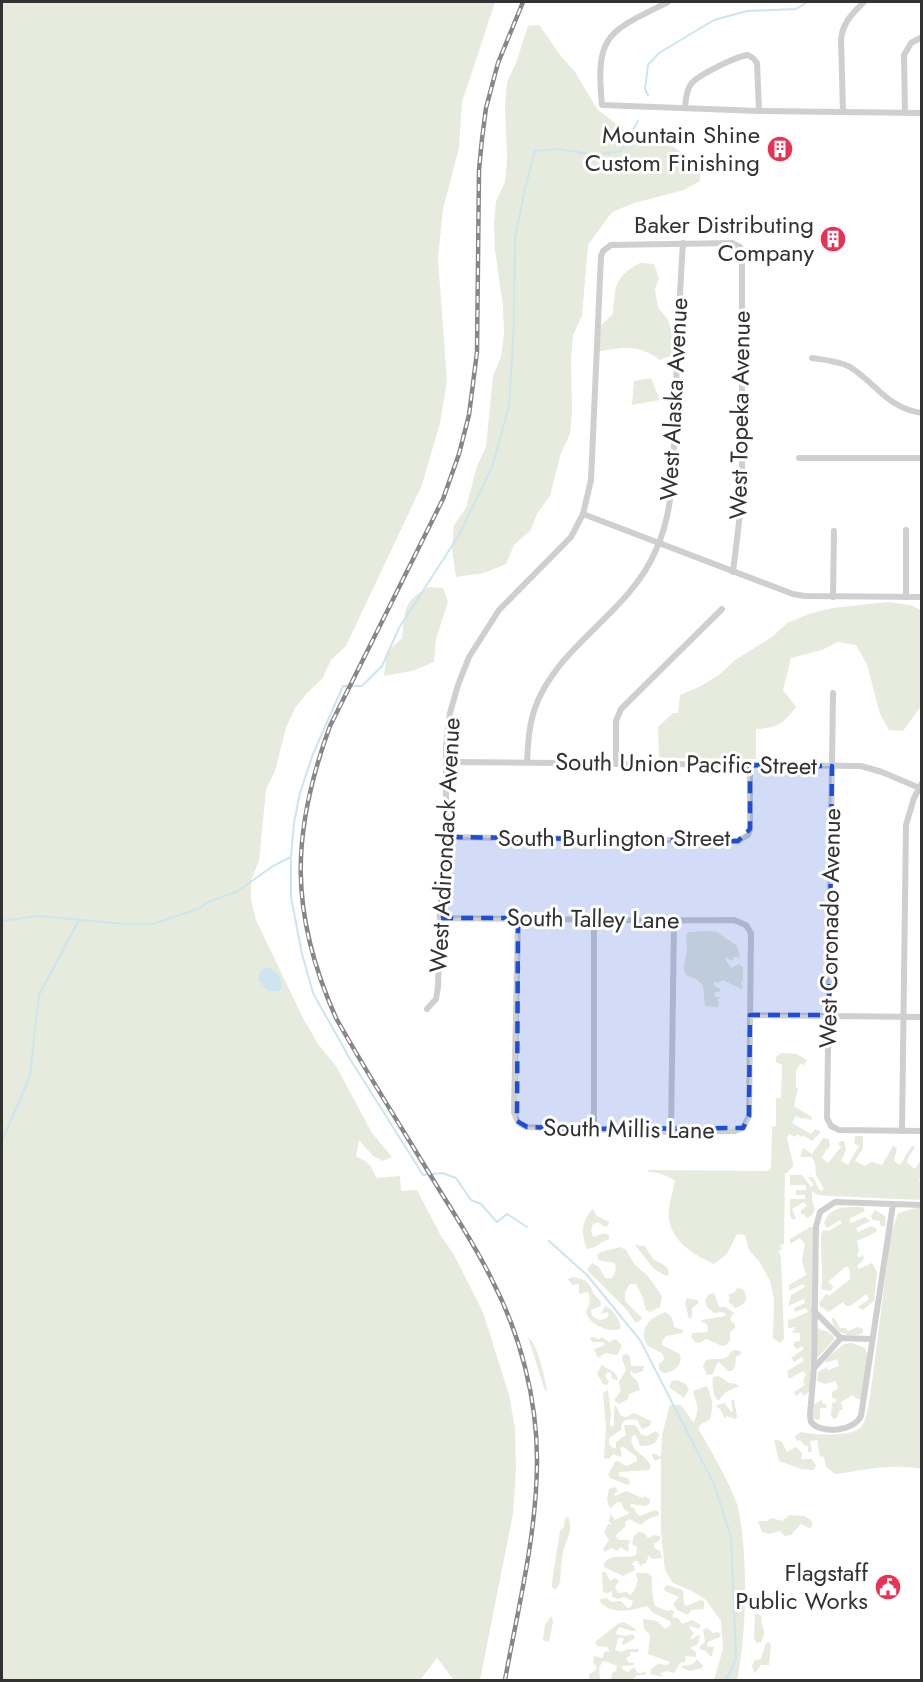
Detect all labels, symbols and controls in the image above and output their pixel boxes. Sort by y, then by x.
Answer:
place label: Mountain Shine Custom Finishing [585,117,760,180]
building icon: Mountain Shine Custom Finishing [765,134,795,164]
place label: Baker Distributing Company [634,207,814,270]
building icon: Baker Distributing Company [818,224,848,254]
street label: West Alaska Avenue [651,296,696,501]
street label: West Topeka Avenue [720,310,759,520]
street label: West Adirondack Avenue [420,717,469,973]
street label: South Union Pacific Street [555,744,817,783]
street label: West Coronado Avenue [810,808,849,1048]
street label: South Burlington Street [498,820,731,855]
street label: South Talley Lane [506,899,680,938]
street label: South Millis Lane [543,1110,715,1147]
place label: Flagstaff Public Works [735,1555,869,1618]
public building icon: Flagstaff Public Works [873,1572,903,1602]

